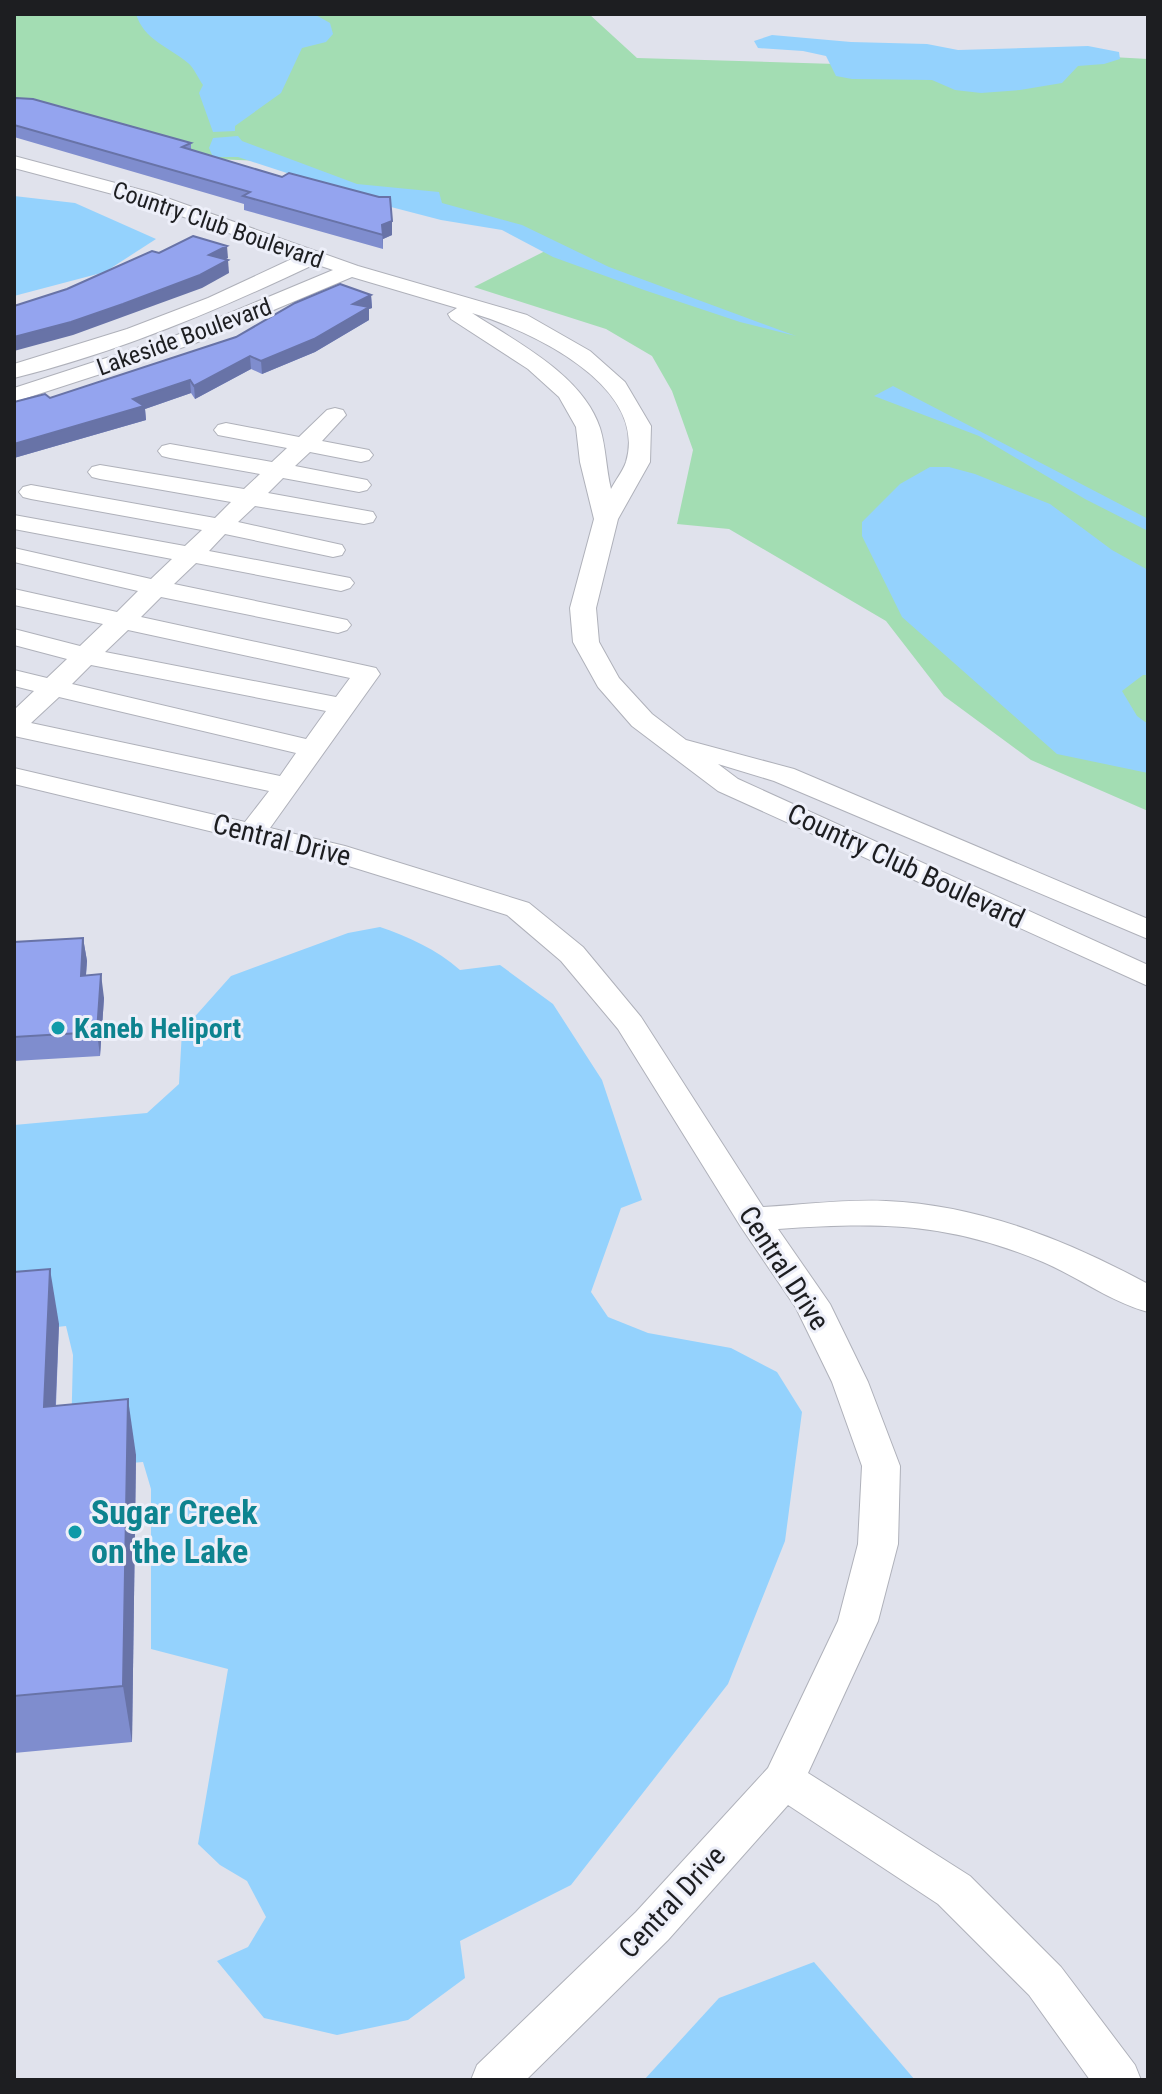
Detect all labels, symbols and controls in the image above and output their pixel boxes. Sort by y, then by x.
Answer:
street label: Country Club Boulevard [109,176,327,274]
street label: Lakeside Boulevard [93,292,275,382]
street label: Country Club Boulevard [782,797,1030,935]
street label: Central Drive [210,807,354,873]
place label: Kaneb Heliport [74,1012,241,1045]
marker: Kaneb Heliport [49,1019,67,1037]
street label: Central Drive [732,1200,836,1336]
place label: Sugar Creek on the Lake [91,1492,258,1571]
marker: Sugar Creek on the Lake [66,1523,84,1541]
street label: Central Drive [612,1839,732,1965]

